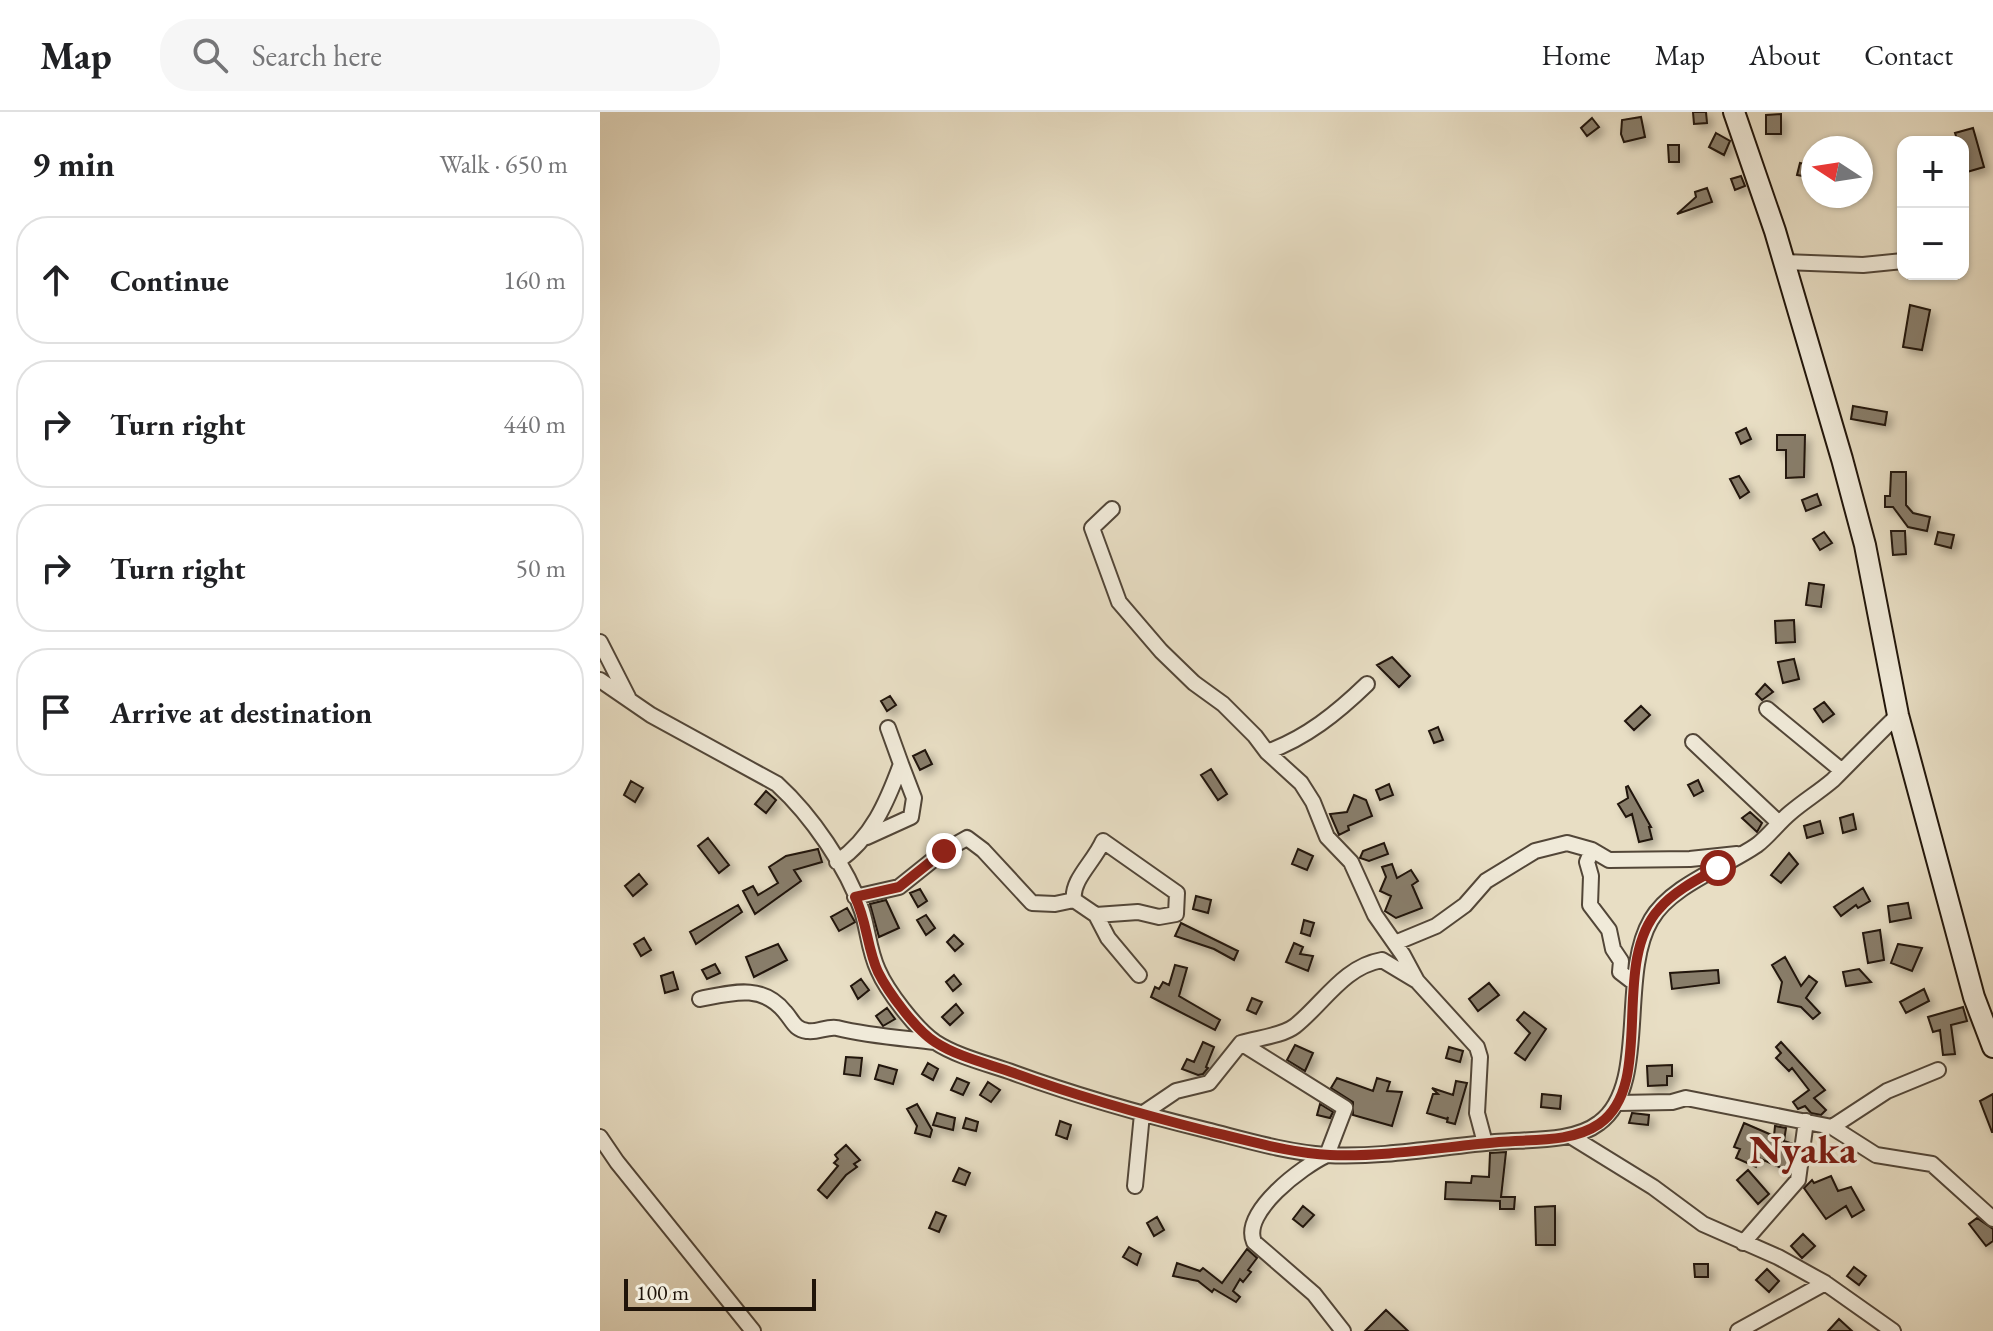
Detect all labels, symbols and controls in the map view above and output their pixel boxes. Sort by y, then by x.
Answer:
search box [160,19,720,91]
text: Map [40,31,112,80]
icon: search [188,33,232,77]
text: Search here [252,36,382,75]
text: Home [1541,37,1611,73]
text: Map [1655,37,1705,73]
text: About [1749,37,1820,73]
text: Contact [1864,37,1953,73]
north arrow [1801,136,1873,208]
map controls [1897,136,1969,280]
button: + [1897,136,1969,208]
text: 9 min [32,142,115,186]
text: Walk · 650 m [440,147,568,181]
button: − [1897,208,1969,280]
icon: ahead [34,258,78,302]
text: Continue [110,261,229,300]
text: 160 m [503,263,566,297]
icon: right [34,402,78,446]
text: Turn right [110,405,246,444]
text: 440 m [503,407,566,441]
icon: right [34,546,78,590]
text: Turn right [110,549,246,588]
text: 50 m [516,551,566,585]
icon: arrive [34,690,78,734]
text: Arrive at destination [110,693,372,732]
route end [926,833,962,869]
route start [1700,850,1736,886]
district label: Nyaka [1749,1123,1857,1175]
scale bar [624,1275,816,1311]
text: 100 m [636,1278,689,1307]

